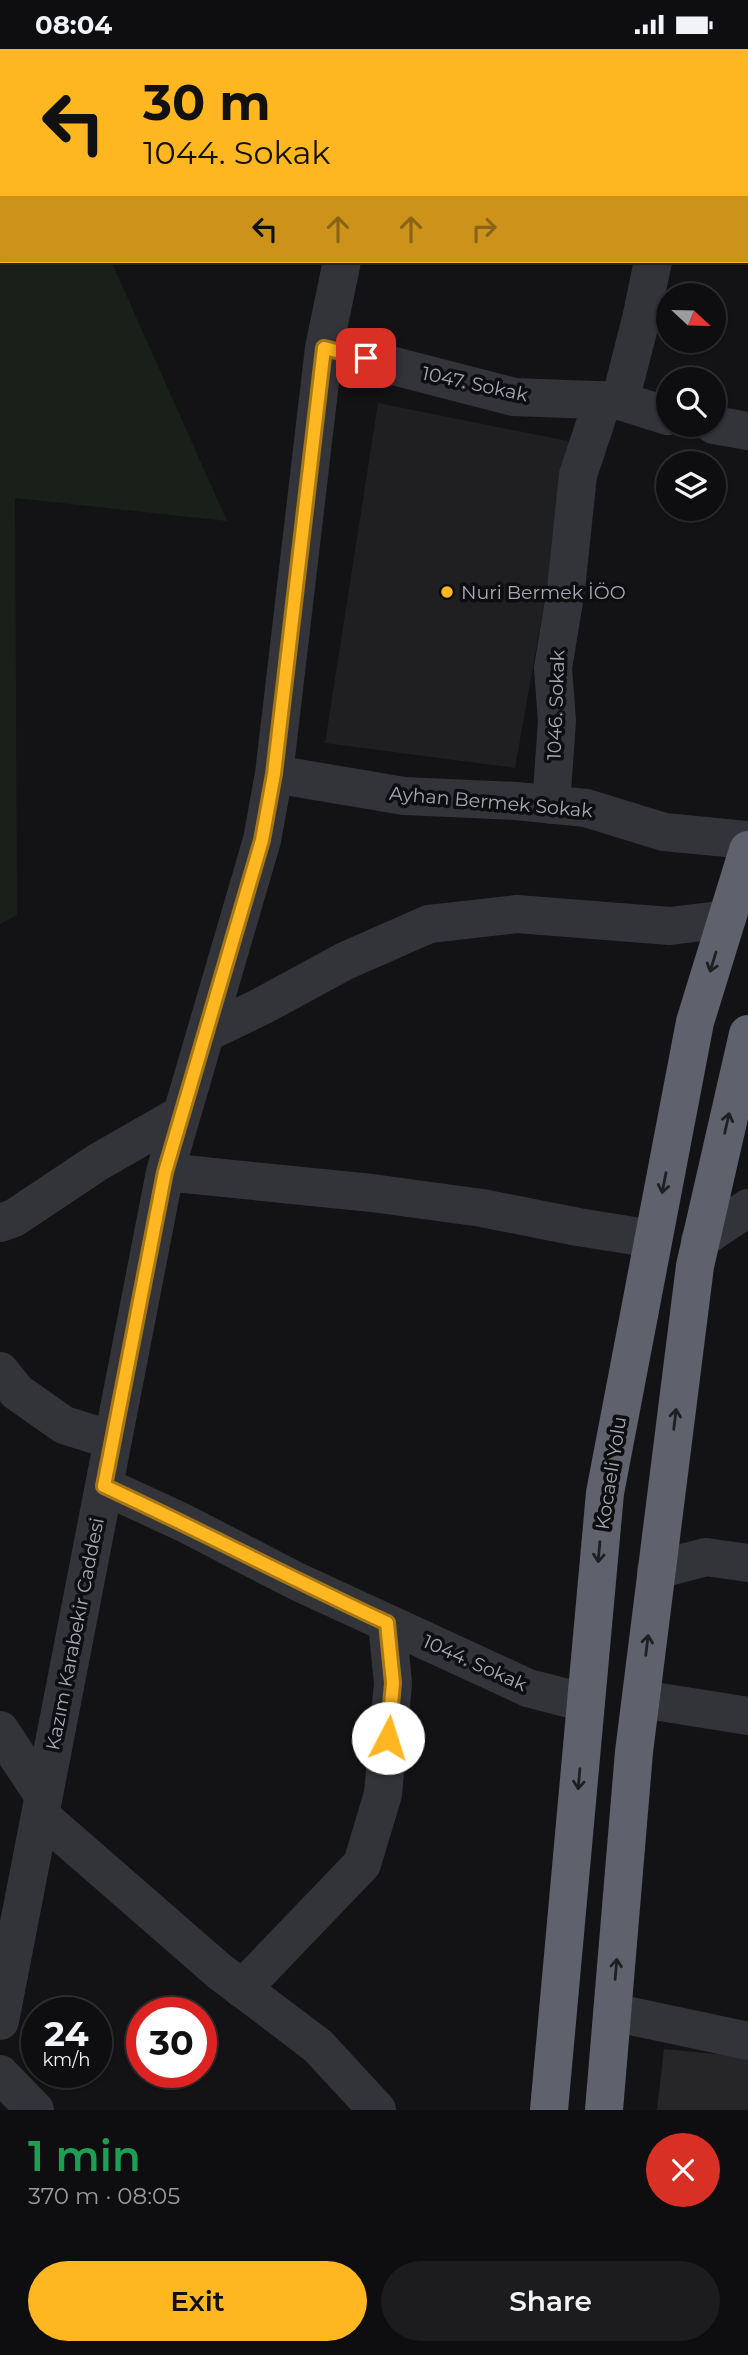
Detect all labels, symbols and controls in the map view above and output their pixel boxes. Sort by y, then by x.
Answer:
text: 08:04 [35,9,112,41]
text: 30 m [143,73,271,132]
icon: left [28,77,119,168]
text: 1044. Sokak [143,133,330,172]
icon: left [246,210,284,248]
icon: ahead [319,210,357,248]
icon: ahead [392,210,430,248]
icon: right [465,210,503,248]
north arrow [656,283,726,353]
map controls [656,283,726,521]
pin [336,328,396,388]
icon: arrive [347,339,385,377]
street label: 1047. Sokak [420,362,531,407]
button: search [656,367,726,437]
button: layers [656,451,726,521]
place label: Nuri Bermek İÖO [461,581,626,604]
marker: Nuri Bermek İÖO [439,584,455,600]
street label: 1046. Sokak [543,649,569,760]
street label: Ayhan Bermek Sokak [388,782,594,822]
one-way arrow [706,950,719,972]
one-way arrow [721,1112,735,1135]
one-way arrow [656,1171,670,1194]
one-way arrow [668,1408,681,1431]
street label: Kocaeli̇ Yolu [591,1415,631,1531]
street label: Kazım Karabekir Caddesi [41,1516,109,1752]
one-way arrow [592,1540,605,1563]
street label: 1044. Sokak [419,1630,531,1696]
one-way arrow [641,1634,654,1657]
position arrow [351,1701,425,1775]
one-way arrow [572,1767,585,1789]
one-way arrow [610,1958,623,1981]
speed limit sign: 30 [126,1997,217,2088]
text: 24 [44,2012,89,2055]
text: km/h [42,2049,91,2071]
text: 1 min [28,2130,141,2182]
button: close [646,2133,720,2207]
text: 370 m · 08:05 [28,2182,180,2210]
button: Exit [28,2261,367,2341]
button: Share [381,2261,720,2341]

